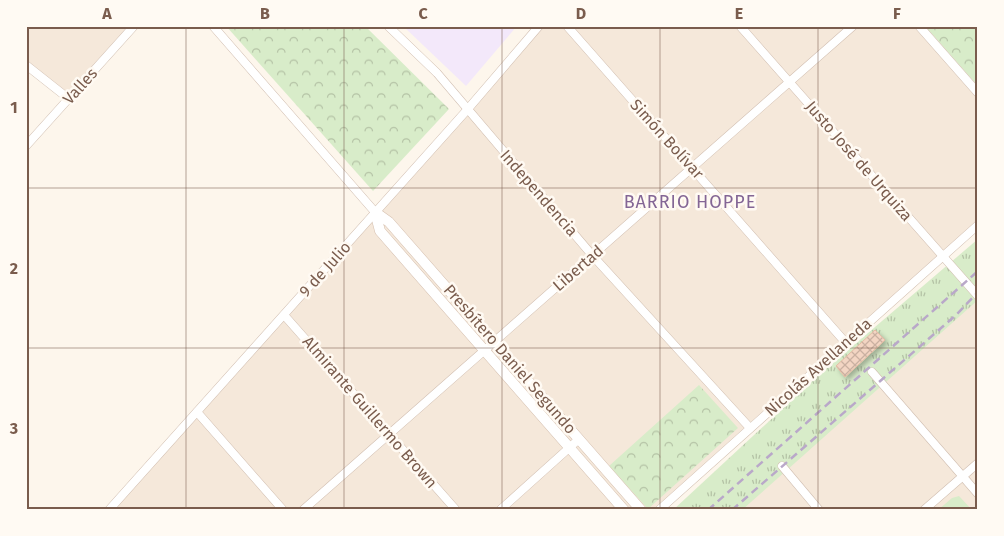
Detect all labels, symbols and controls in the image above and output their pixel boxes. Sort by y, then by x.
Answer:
text: A [101,4,112,23]
text: B [260,4,270,23]
text: C [418,4,428,23]
text: D [576,4,586,23]
text: E [735,4,743,23]
text: F [893,4,901,23]
street label: Valles [59,64,101,108]
street label: Simón Bolívar [626,95,708,183]
street label: Justo José de Urquiza [802,97,916,225]
text: 1 [10,98,18,117]
street label: Independencia [496,146,582,240]
district label: BARRIO HOPPE [624,191,756,213]
street label: 9 de Julio [295,237,355,301]
street label: Libertad [549,241,607,295]
text: 2 [10,259,18,278]
street label: Presbítero Daniel Segundo [440,280,580,438]
street label: Nicolás Avellaneda [761,314,875,420]
street label: Almirante Guillermo Brown [299,332,441,492]
text: 3 [9,419,18,438]

